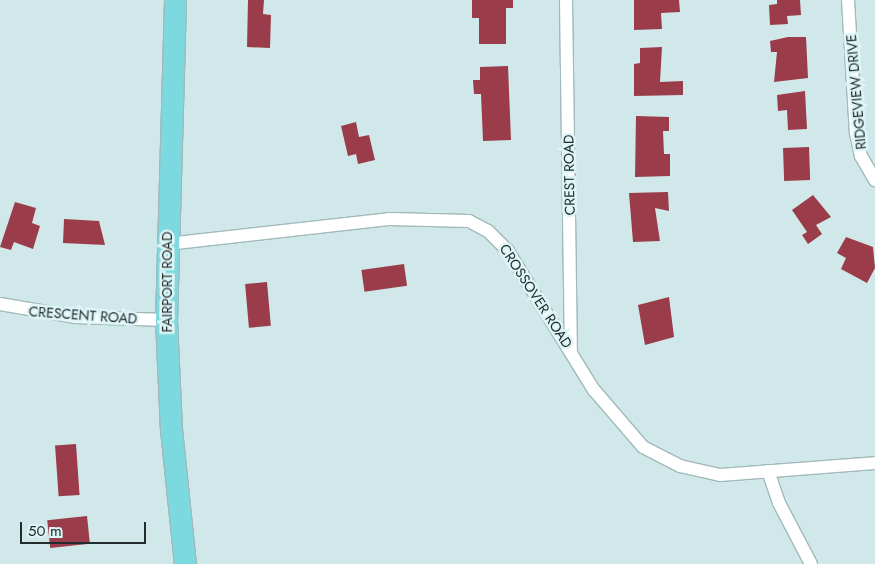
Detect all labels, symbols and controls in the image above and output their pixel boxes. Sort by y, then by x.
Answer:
street label: RIDGEVIEW DRIVE [843,34,869,150]
street label: CREST ROAD [560,134,578,216]
street label: FAIRPORT ROAD [159,231,175,333]
street label: CROSSOVER ROAD [496,241,576,351]
street label: CRESCENT ROAD [28,303,138,327]
scale bar [22,512,149,544]
text: 50 m [28,520,62,542]

